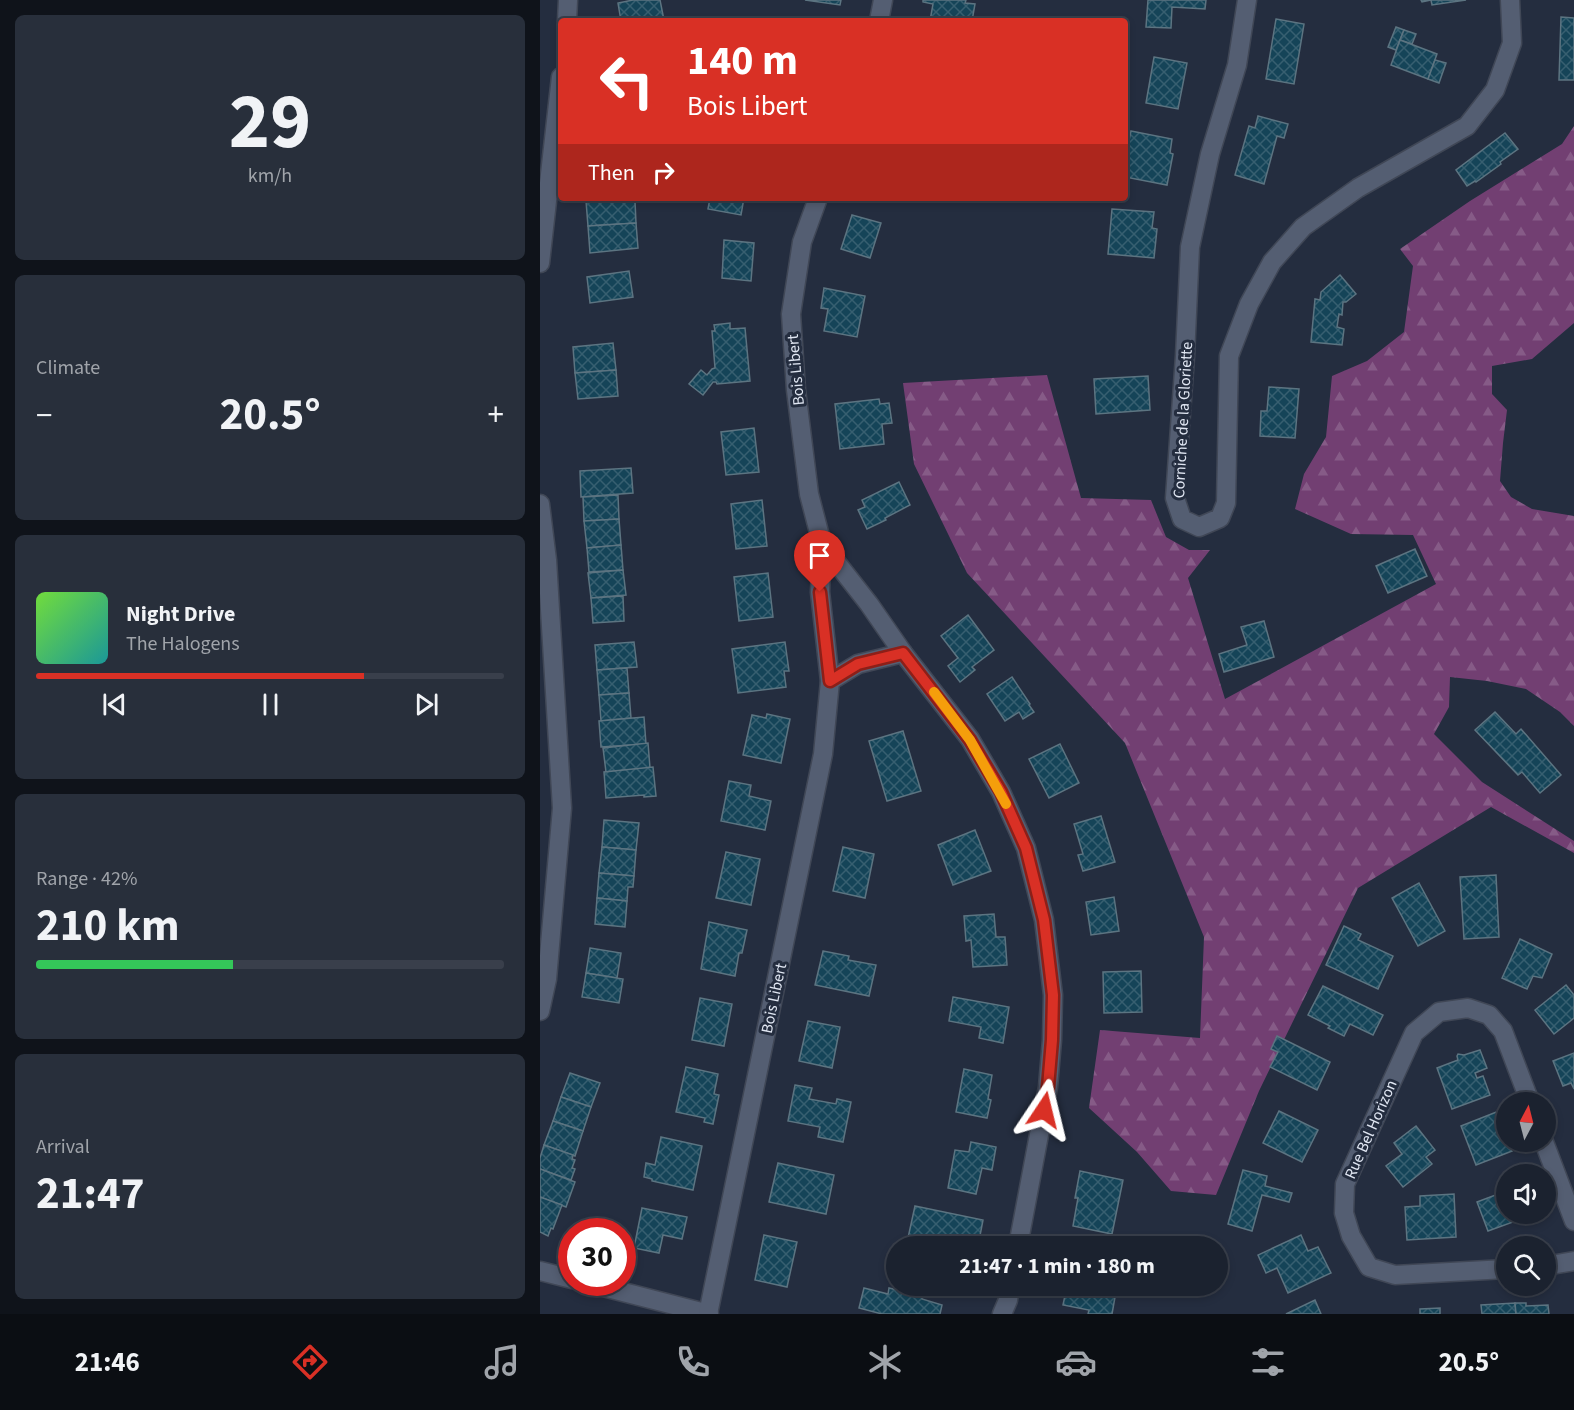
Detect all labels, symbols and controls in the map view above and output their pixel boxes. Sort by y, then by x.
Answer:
text: 140 m [687,31,798,91]
icon: left [588,42,666,120]
text: 29 [229,67,311,178]
text: Bois Libert [687,87,807,126]
icon: right [647,156,680,189]
text: Then [588,157,635,189]
text: km/h [248,162,292,190]
street label: Bois Libert [782,333,810,406]
street label: Corniche de la Gloriette [1168,341,1198,499]
text: Climate [36,354,100,382]
text: 20.5° [219,383,321,447]
text: − [36,392,52,439]
text: + [488,392,504,439]
pin [794,530,845,592]
icon: arrive [803,539,836,572]
text: Night Drive [126,598,235,630]
text: The Halogens [126,630,240,658]
icon: previous [98,688,131,721]
icon: pause [254,688,287,721]
icon: next [410,688,443,721]
text: Range · 42% [36,865,137,893]
text: 210 km [36,894,180,958]
street label: Bois Libert [756,960,792,1035]
street label: Rue Bel Horizon [1339,1076,1403,1182]
position arrow [1012,1078,1076,1142]
north arrow [1496,1092,1556,1152]
map controls [1496,1092,1556,1296]
text: Arrival [36,1133,90,1161]
text: 21:47 [36,1162,145,1226]
button: sound [1496,1164,1556,1224]
speed limit sign: 30 [558,1218,636,1296]
button: search [1496,1236,1556,1296]
text: 21:47 · 1 min · 180 m [959,1250,1155,1282]
icon: directions [289,1341,331,1383]
icon: music [481,1341,523,1383]
icon: phone [672,1341,714,1383]
icon: climate [864,1341,906,1383]
icon: car [1055,1341,1097,1383]
icon: filters [1247,1341,1289,1383]
text: 21:46 [75,1343,140,1382]
text: 20.5° [1438,1343,1499,1382]

